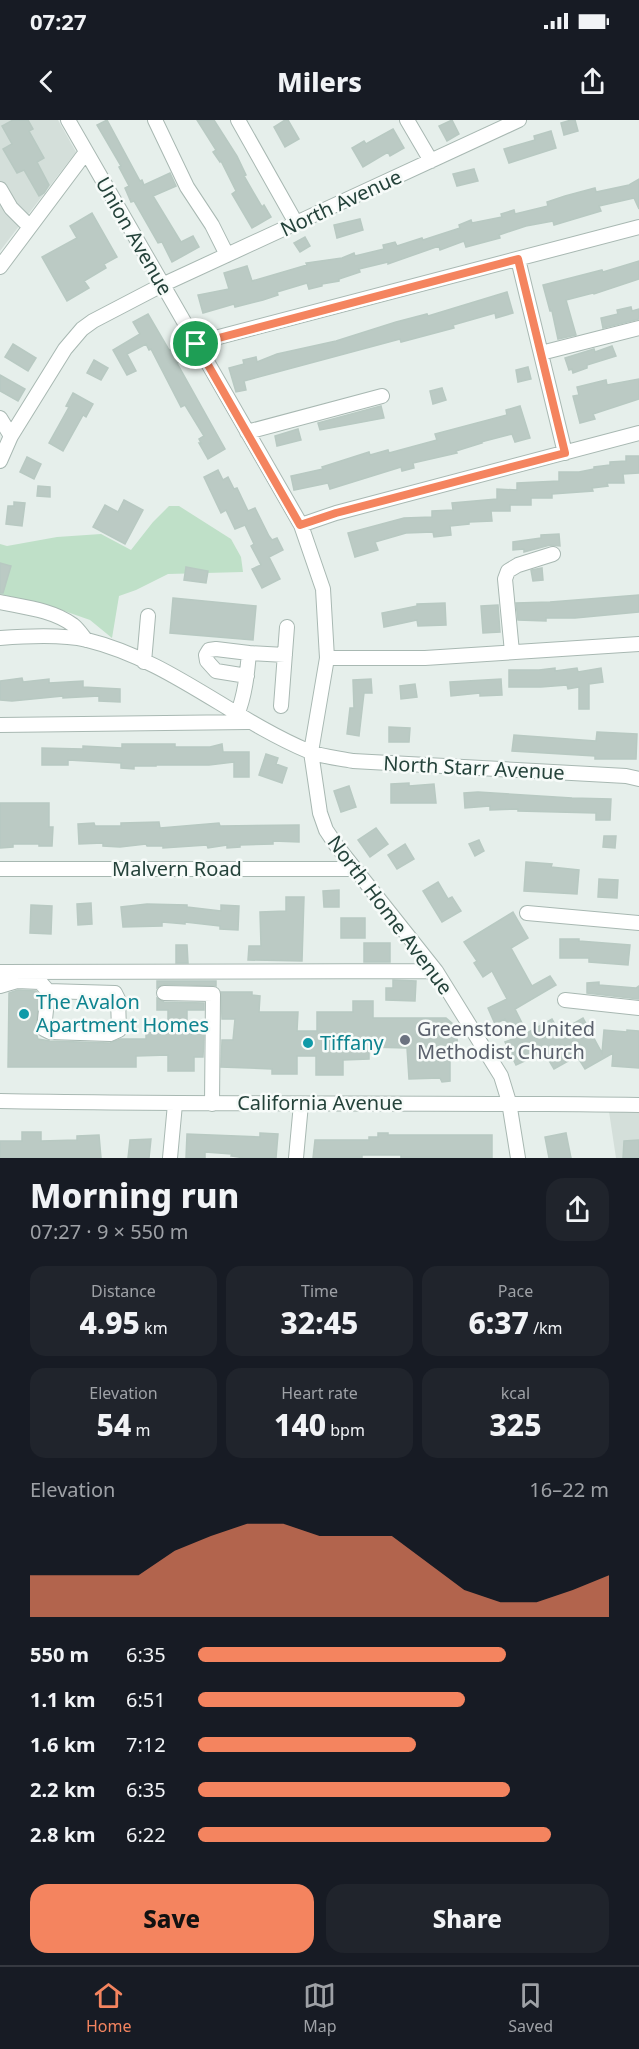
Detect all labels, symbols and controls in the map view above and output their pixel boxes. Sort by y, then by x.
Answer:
text: 07:27 [30,6,87,36]
text: Milers [277,63,362,100]
icon: back [30,65,63,98]
icon: share [576,65,609,98]
street label: North Avenue [276,163,406,242]
street label: Union Avenue [90,172,179,300]
pin [170,318,221,369]
icon: arrive [179,327,212,360]
street label: North Starr Avenue [383,749,565,786]
street label: North Home Avenue [322,830,459,1000]
street label: Malvern Road [112,855,242,882]
place label: The Avalon Apartment Homes [36,988,209,1038]
marker: The Avalon Apartment Homes [17,1007,31,1021]
place label: Greenstone United Methodist Church [417,1015,595,1065]
place label: Tiffany [320,1029,385,1056]
marker: Greenstone United Methodist Church [398,1033,412,1047]
marker: Tiffany [301,1036,315,1050]
street label: California Avenue [237,1089,403,1116]
text: Morning run [30,1173,239,1218]
button: share [546,1178,609,1241]
text: 07:27 · 9 × 550 m [30,1218,188,1245]
text: Distance [91,1280,156,1302]
text: Time [301,1280,338,1302]
text: Pace [498,1280,533,1302]
text: 4.95 [79,1302,140,1343]
text: 32:45 [281,1302,358,1343]
text: 6:37 [468,1302,529,1343]
text: km [140,1317,168,1339]
text: /km [529,1317,563,1339]
text: Elevation [89,1382,158,1404]
text: Heart rate [281,1382,358,1404]
text: kcal [501,1382,530,1404]
text: 54 [97,1404,131,1445]
text: 140 [274,1404,326,1445]
text: 325 [489,1404,542,1445]
text: m [131,1419,150,1441]
text: bpm [326,1419,365,1441]
text: Elevation [30,1476,115,1503]
text: 16–22 m [529,1476,609,1503]
text: 550 m [30,1641,89,1668]
text: 6:35 [126,1641,166,1668]
text: 1.1 km [30,1686,96,1713]
text: 6:51 [126,1686,166,1713]
text: 1.6 km [30,1731,96,1758]
text: 7:12 [126,1731,166,1758]
text: 2.2 km [30,1776,96,1803]
text: 6:35 [126,1776,166,1803]
text: 2.8 km [30,1821,96,1848]
text: 6:22 [126,1821,166,1848]
button: Save [30,1884,314,1953]
button: Share [326,1884,609,1953]
tab: Home [86,1979,131,2037]
tab: Map [303,1979,337,2037]
tab: Saved [508,1979,553,2037]

